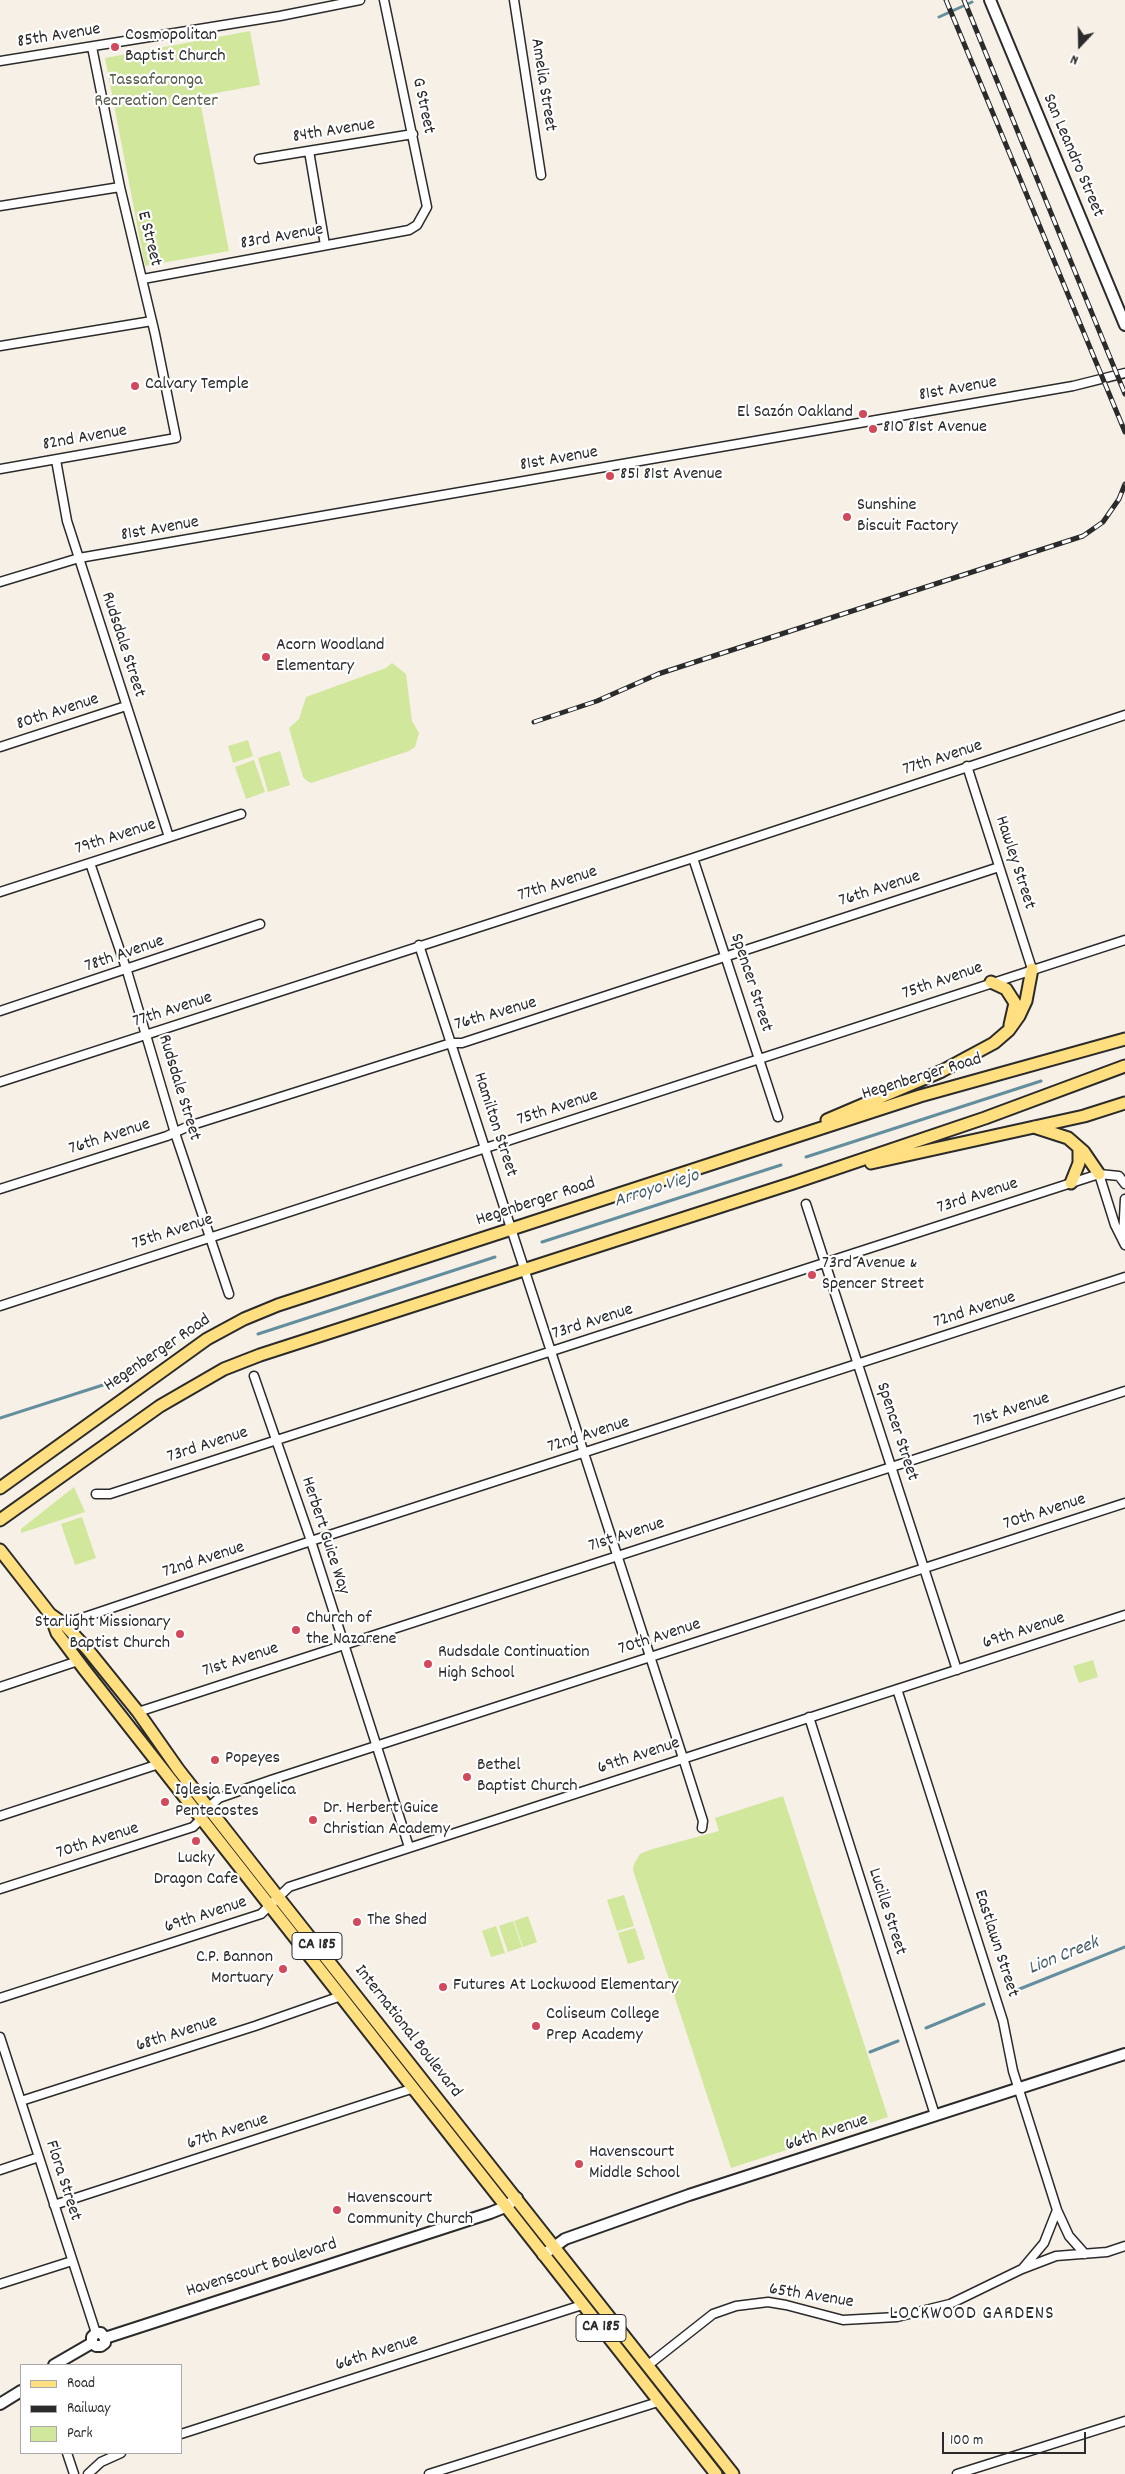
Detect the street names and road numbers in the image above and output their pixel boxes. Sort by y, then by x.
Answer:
street label: 85th Avenue [16,20,102,54]
street label: Amelia Street [524,37,560,133]
street label: G Street [406,76,438,136]
street label: San Leandro Street [1036,91,1108,221]
street label: 84th Avenue [291,115,377,149]
street label: E Street [131,209,165,269]
street label: 83rd Avenue [239,220,325,256]
street label: 81st Avenue [917,373,999,407]
street label: 82nd Avenue [41,421,129,457]
street label: 81st Avenue [518,443,600,477]
street label: 81st Avenue [119,513,201,547]
street label: Rudsdale Street [95,590,149,700]
street label: 80th Avenue [14,690,102,736]
street label: 77th Avenue [901,736,985,782]
street label: Hawley Street [989,814,1039,912]
street label: 79th Avenue [73,815,159,861]
street label: 77th Avenue [516,862,600,908]
street label: 76th Avenue [837,867,923,913]
street label: 78th Avenue [83,931,167,979]
street label: Spencer Street [724,931,776,1035]
street label: 75th Avenue [900,958,986,1006]
street label: 77th Avenue [131,988,215,1034]
street label: 76th Avenue [453,993,539,1037]
street label: Rudsdale Street [152,1032,204,1144]
street label: Hegenberger Road [860,1050,984,1106]
street label: Hamilton Street [467,1070,521,1180]
street label: 75th Avenue [515,1086,601,1132]
street label: 76th Avenue [67,1115,153,1161]
street label: Hegenberger Road [474,1174,598,1232]
street label: 73rd Avenue [935,1174,1021,1220]
street label: 75th Avenue [130,1210,216,1256]
street label: 72nd Avenue [931,1288,1019,1334]
street label: 73rd Avenue [550,1300,636,1346]
street label: Hegenberger Road [101,1310,215,1398]
street label: Spencer Street [870,1380,922,1484]
street label: 71st Avenue [971,1389,1053,1433]
street label: 72nd Avenue [545,1413,633,1459]
street label: 73rd Avenue [165,1423,251,1469]
street label: Herbert Guice Way [295,1474,353,1598]
street label: 70th Avenue [1001,1490,1089,1536]
street label: 71st Avenue [586,1514,668,1558]
street label: 72nd Avenue [160,1538,248,1584]
street label: 69th Avenue [980,1609,1068,1655]
street label: 70th Avenue [616,1615,704,1661]
street label: 71st Avenue [200,1639,282,1683]
street label: 69th Avenue [595,1734,683,1780]
street label: 70th Avenue [54,1819,142,1865]
street label: Lucille Street [862,1866,910,1958]
street label: Eastlawn Street [968,1888,1022,2000]
street label: 69th Avenue [162,1893,250,1939]
road number: CA 185 [292,1932,342,1960]
street label: International Boulevard [348,1961,466,2103]
street label: 68th Avenue [134,2012,220,2058]
street label: 67th Avenue [185,2110,271,2156]
street label: 66th Avenue [783,2110,871,2158]
street label: Flora Street [39,2138,85,2224]
street label: Havenscourt Boulevard [184,2234,340,2304]
street label: 65th Avenue [767,2280,855,2314]
road number: CA 185 [576,2314,626,2342]
street label: 66th Avenue [333,2330,421,2378]

